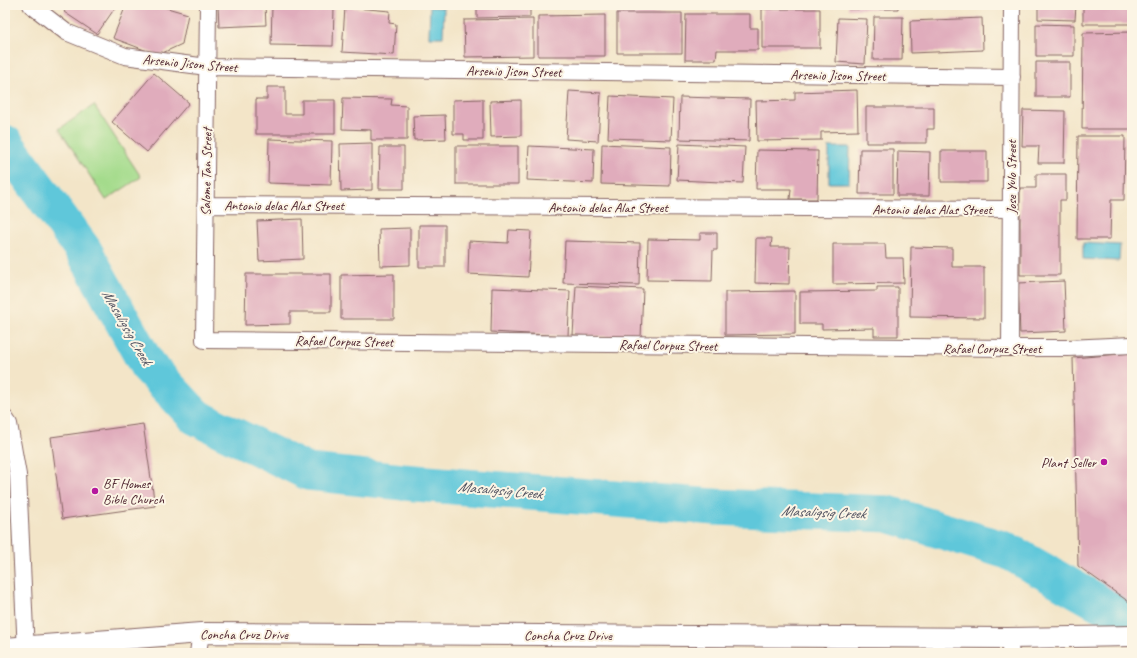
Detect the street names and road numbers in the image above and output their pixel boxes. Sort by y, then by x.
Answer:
street label: Arsenio Jison Street [142,51,239,76]
street label: Arsenio Jison Street [466,62,563,81]
street label: Arsenio Jison Street [790,66,887,85]
street label: Salome Tan Street [197,126,216,216]
street label: Jose Yulo Street [1003,139,1020,215]
street label: Antonio delas Alas Street [224,197,345,214]
street label: Antonio delas Alas Street [548,199,669,216]
street label: Antonio delas Alas Street [872,201,993,218]
street label: Rafael Corpuz Street [295,332,395,351]
street label: Rafael Corpuz Street [619,336,719,355]
street label: Rafael Corpuz Street [943,340,1043,357]
street label: Concha Cruz Drive [200,626,289,643]
street label: Concha Cruz Drive [524,627,613,644]

